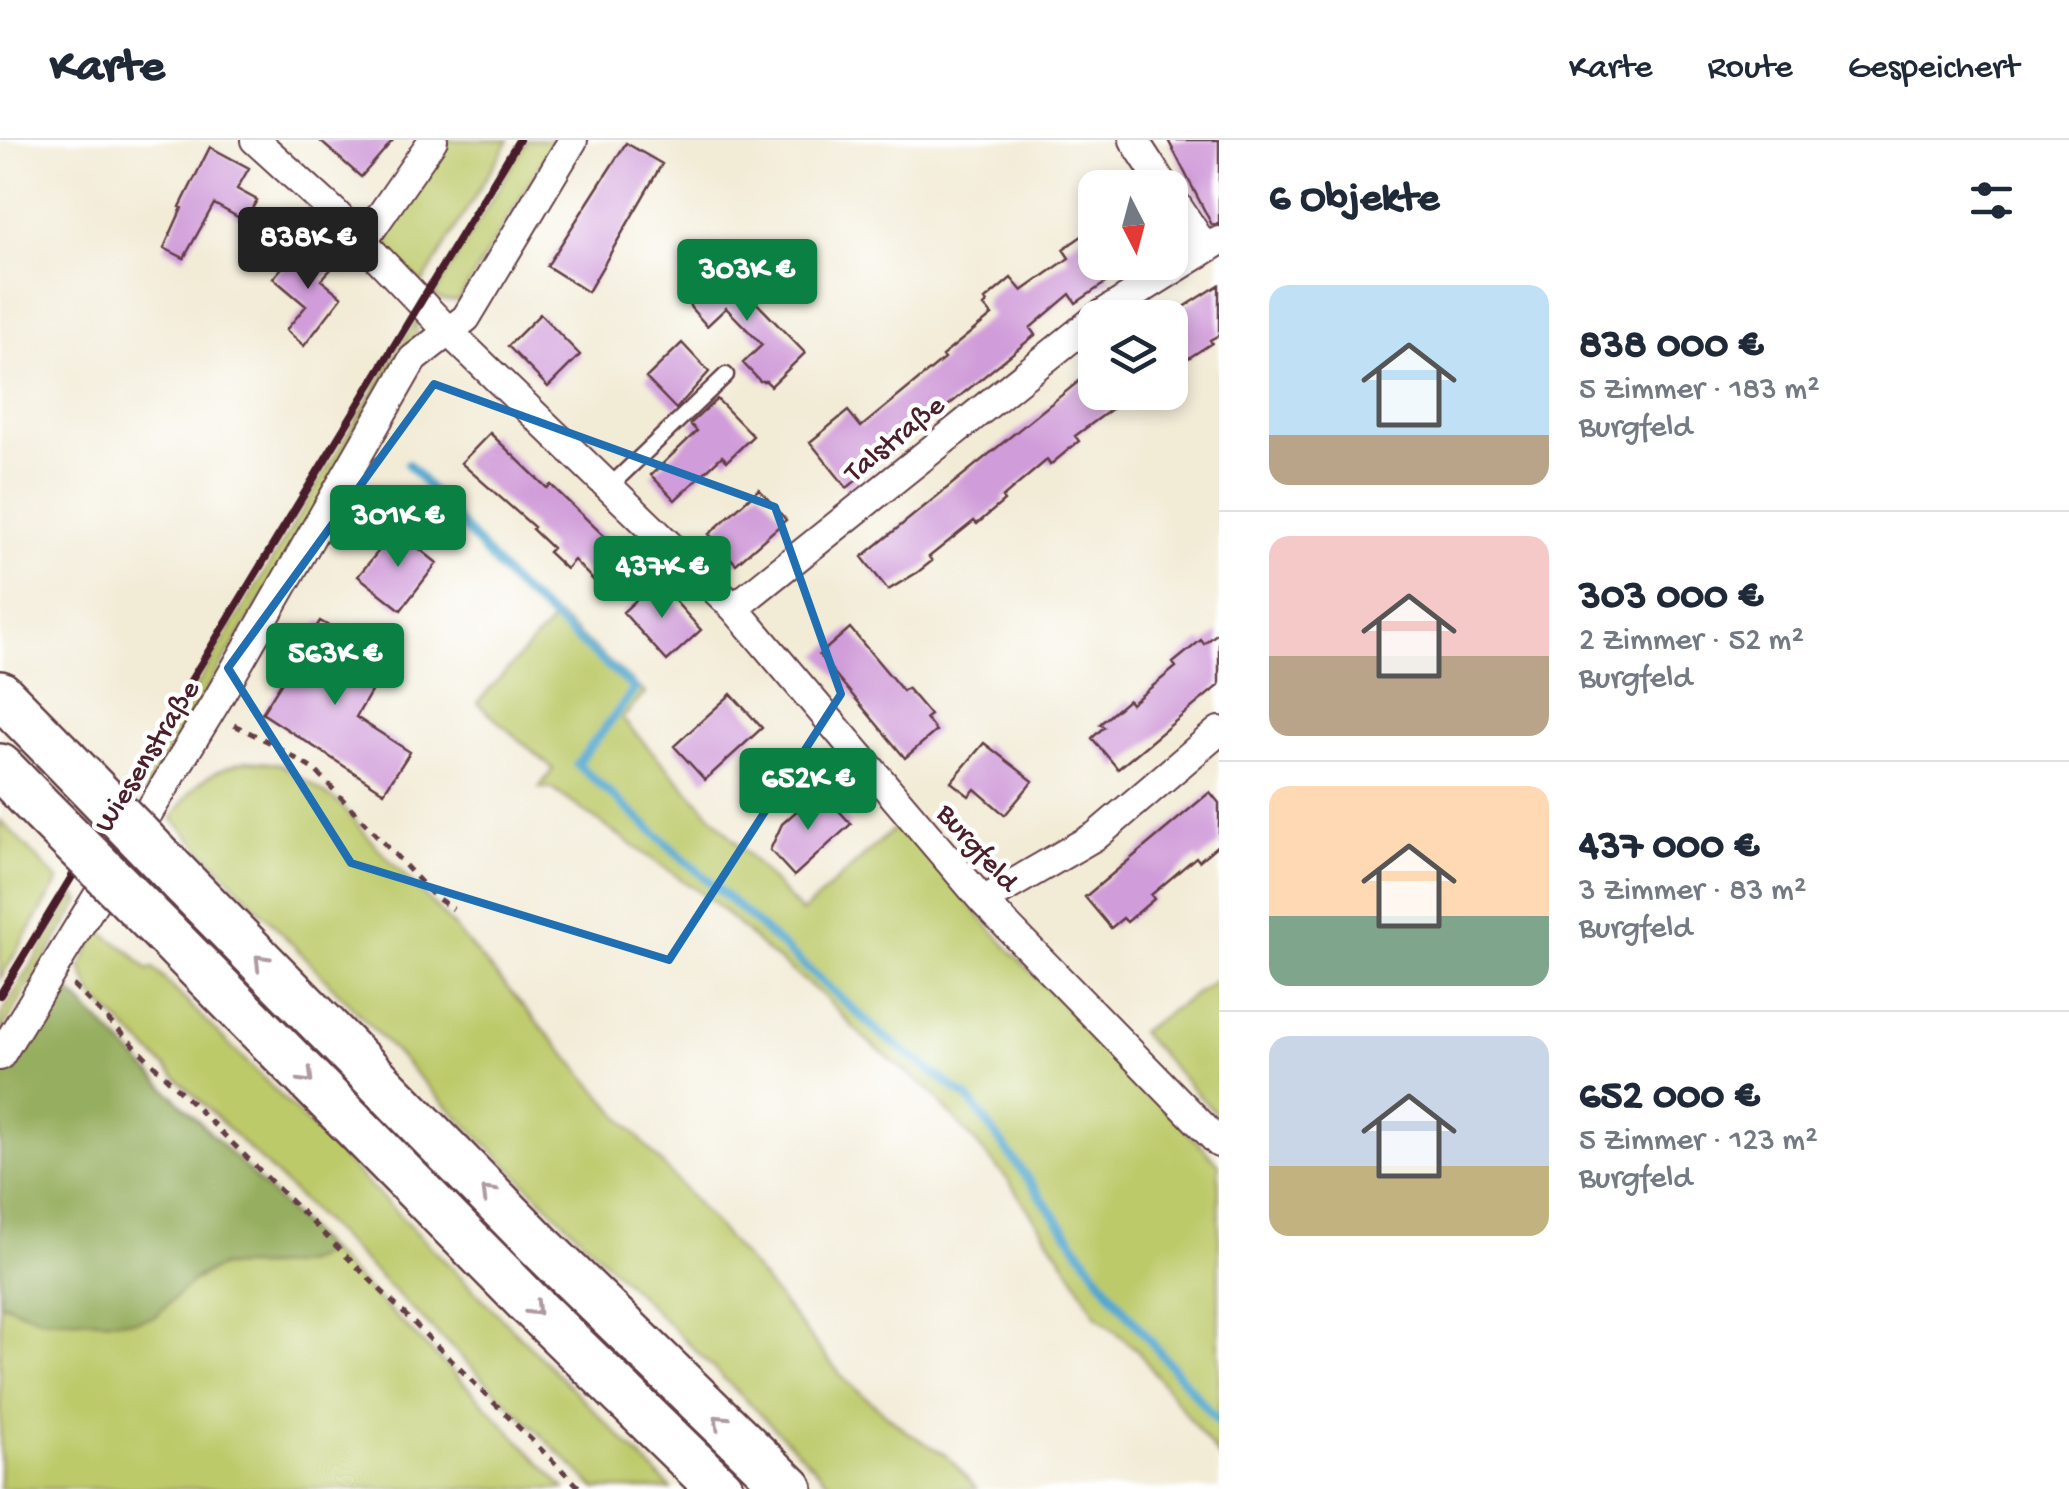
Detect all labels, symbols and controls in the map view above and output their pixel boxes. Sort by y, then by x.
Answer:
text: Karte [50,41,164,98]
text: Karte [1569,49,1652,90]
text: Route [1707,49,1793,90]
text: Gespeichert [1848,49,2019,90]
north arrow [1078,170,1188,280]
map controls [1078,170,1188,410]
icon: filters [1964,173,2019,228]
text: 6 Objekte [1269,176,1439,225]
pin: 838K € [227,207,389,292]
text: 838K € [260,220,356,258]
pin: 303K € [666,239,828,324]
text: 303K € [699,252,795,290]
button: layers [1078,300,1188,410]
text: 838 000 € [1579,323,1763,372]
icon: home [1349,325,1469,445]
text: 5 Zimmer · 183 m² [1579,372,1820,410]
street label: Talstraße [837,389,954,493]
text: Burgfeld [1579,410,1692,448]
pin: 301K € [317,485,479,570]
text: 301K € [352,498,444,536]
pin: 437K € [581,536,743,621]
text: 437K € [616,549,708,587]
text: 303 000 € [1579,574,1763,623]
icon: home [1349,576,1469,696]
pin: 563K € [254,623,416,708]
text: 2 Zimmer · 52 m² [1579,623,1804,661]
text: 563K € [288,636,382,674]
text: Burgfeld [1579,661,1692,699]
street label: Wiesenstraße [88,675,210,840]
pin: 652K € [727,748,889,833]
text: 652K € [762,761,854,799]
street label: Burgfeld [927,797,1026,902]
text: 437 000 € [1579,824,1759,873]
icon: home [1349,826,1469,946]
text: 3 Zimmer · 83 m² [1579,873,1806,911]
text: Burgfeld [1579,911,1692,949]
one-way arrow [254,954,272,973]
one-way arrow [296,1066,314,1084]
text: 652 000 € [1579,1074,1759,1123]
icon: home [1349,1076,1469,1196]
text: 5 Zimmer · 123 m² [1579,1123,1818,1161]
text: Burgfeld [1579,1161,1692,1199]
one-way arrow [482,1187,500,1205]
one-way arrow [524,1297,542,1315]
one-way arrow [713,1415,731,1433]

